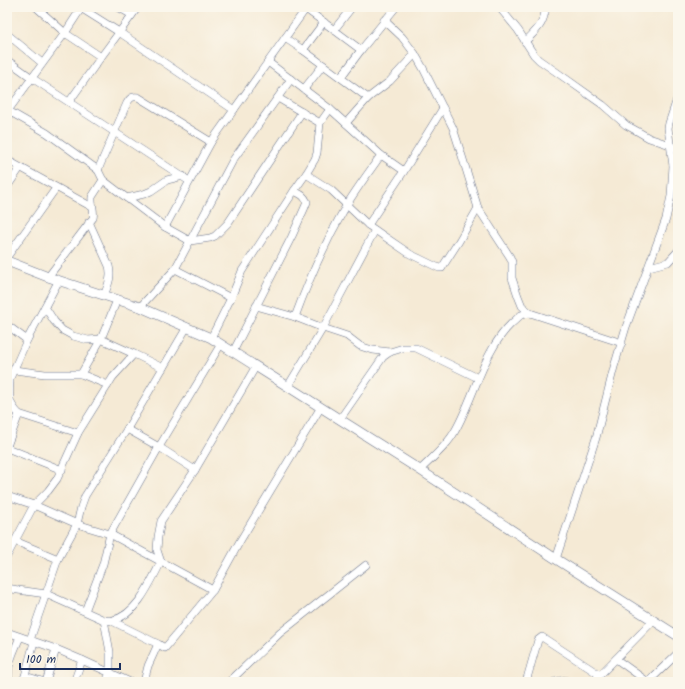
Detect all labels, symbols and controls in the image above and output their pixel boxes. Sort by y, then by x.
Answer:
scale bar [20,645,120,671]
text: 100 m [26,650,57,669]

